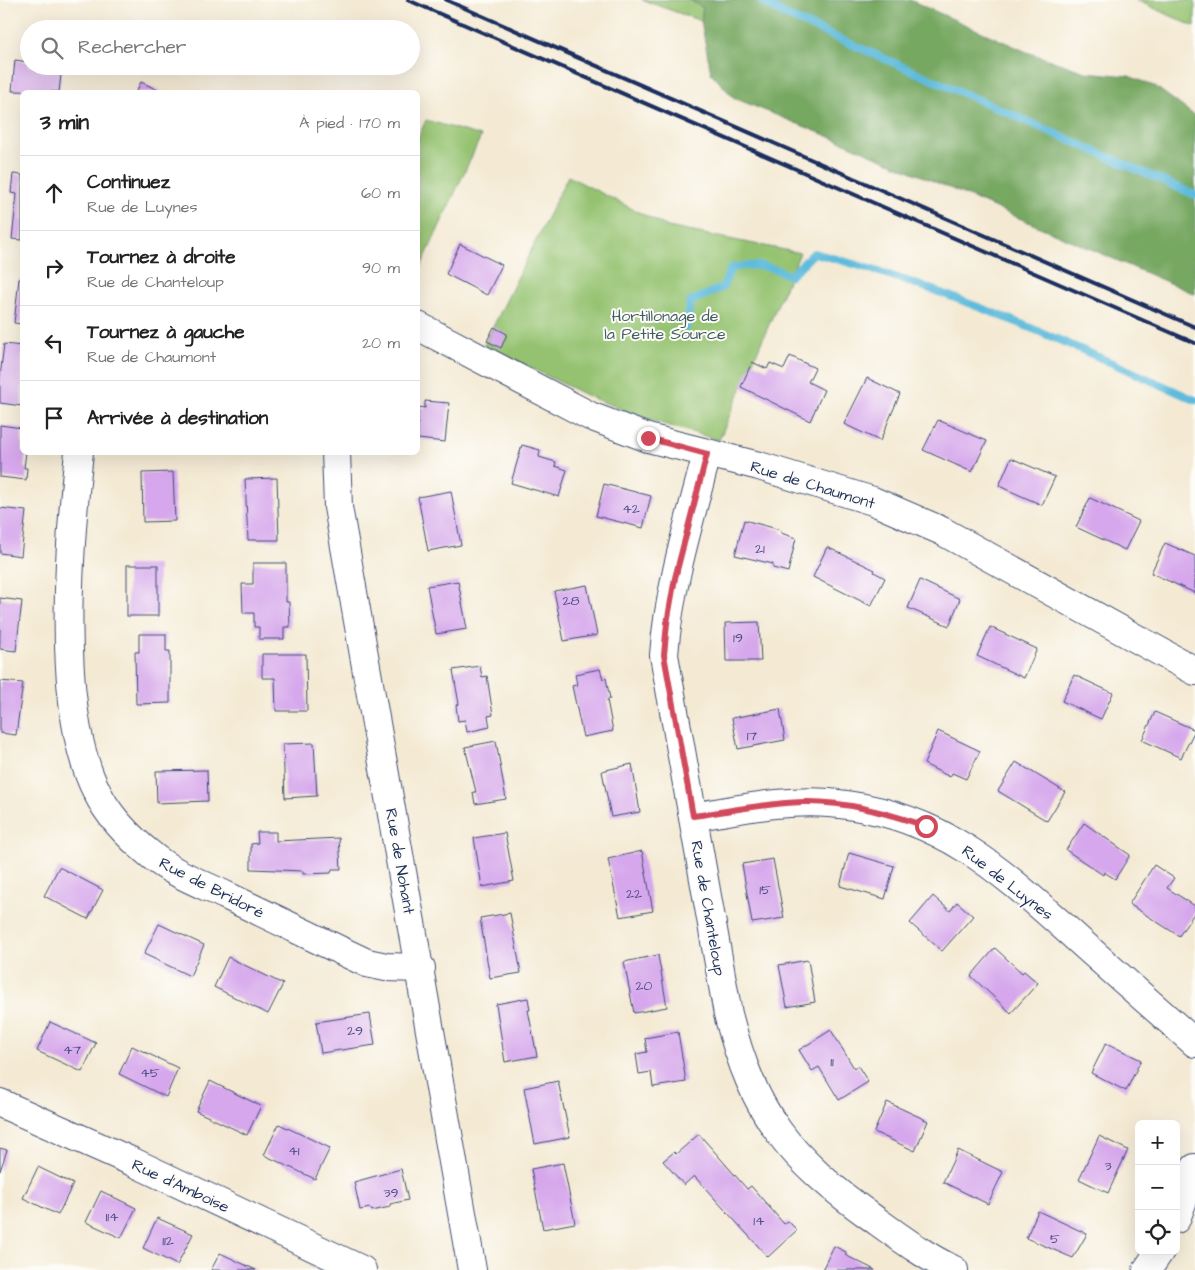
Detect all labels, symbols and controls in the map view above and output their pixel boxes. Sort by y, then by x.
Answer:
search box [20,20,420,75]
icon: search [38,34,66,62]
text: Rechercher [78,34,186,61]
text: 3 min [40,108,89,137]
text: À pied · 170 m [299,112,400,134]
text: Continuez [87,169,170,196]
icon: ahead [40,179,68,207]
text: 60 m [361,182,400,204]
text: Rue de Luynes [87,196,198,218]
text: Tournez à droite [87,244,235,271]
icon: right [40,254,68,282]
text: 90 m [362,257,400,279]
text: Rue de Chanteloup [87,271,224,293]
park label: Hortillonage de la Petite Source [604,305,726,345]
text: Tournez à gauche [87,319,245,346]
icon: left [40,329,68,357]
text: 20 m [362,332,400,354]
text: Rue de Chaumont [87,346,216,368]
icon: arrive [40,404,68,432]
text: Arrivée à destination [87,405,268,432]
route end [637,427,660,450]
street label: Rue de Chaumont [748,456,878,515]
house number: 42 [622,499,640,519]
house number: 21 [755,539,765,559]
house number: 28 [562,591,580,611]
house number: 19 [733,628,743,648]
house number: 17 [747,726,758,746]
street label: Rue de Nohant [380,806,420,917]
route start [915,815,938,838]
street label: Rue de Chanteloup [685,839,731,978]
street label: Rue de Luynes [956,840,1058,926]
street label: Rue de Bridoré [155,852,268,924]
house number: 15 [759,880,771,900]
house number: 22 [626,884,642,904]
house number: 20 [636,976,653,996]
house number: 29 [347,1021,363,1041]
house number: 47 [63,1040,81,1060]
house number: 11 [830,1052,834,1072]
house number: 45 [140,1063,160,1083]
map controls [1135,1120,1180,1255]
button: + [1135,1120,1180,1165]
house number: 41 [288,1141,300,1161]
street label: Rue d'Amboise [128,1154,233,1218]
house number: 3 [1104,1156,1112,1176]
button: − [1135,1165,1180,1210]
house number: 39 [383,1183,399,1203]
house number: 114 [105,1207,119,1227]
button: locate [1135,1210,1180,1255]
house number: 14 [753,1211,765,1231]
house number: 5 [1050,1229,1060,1249]
house number: 112 [162,1231,174,1251]

